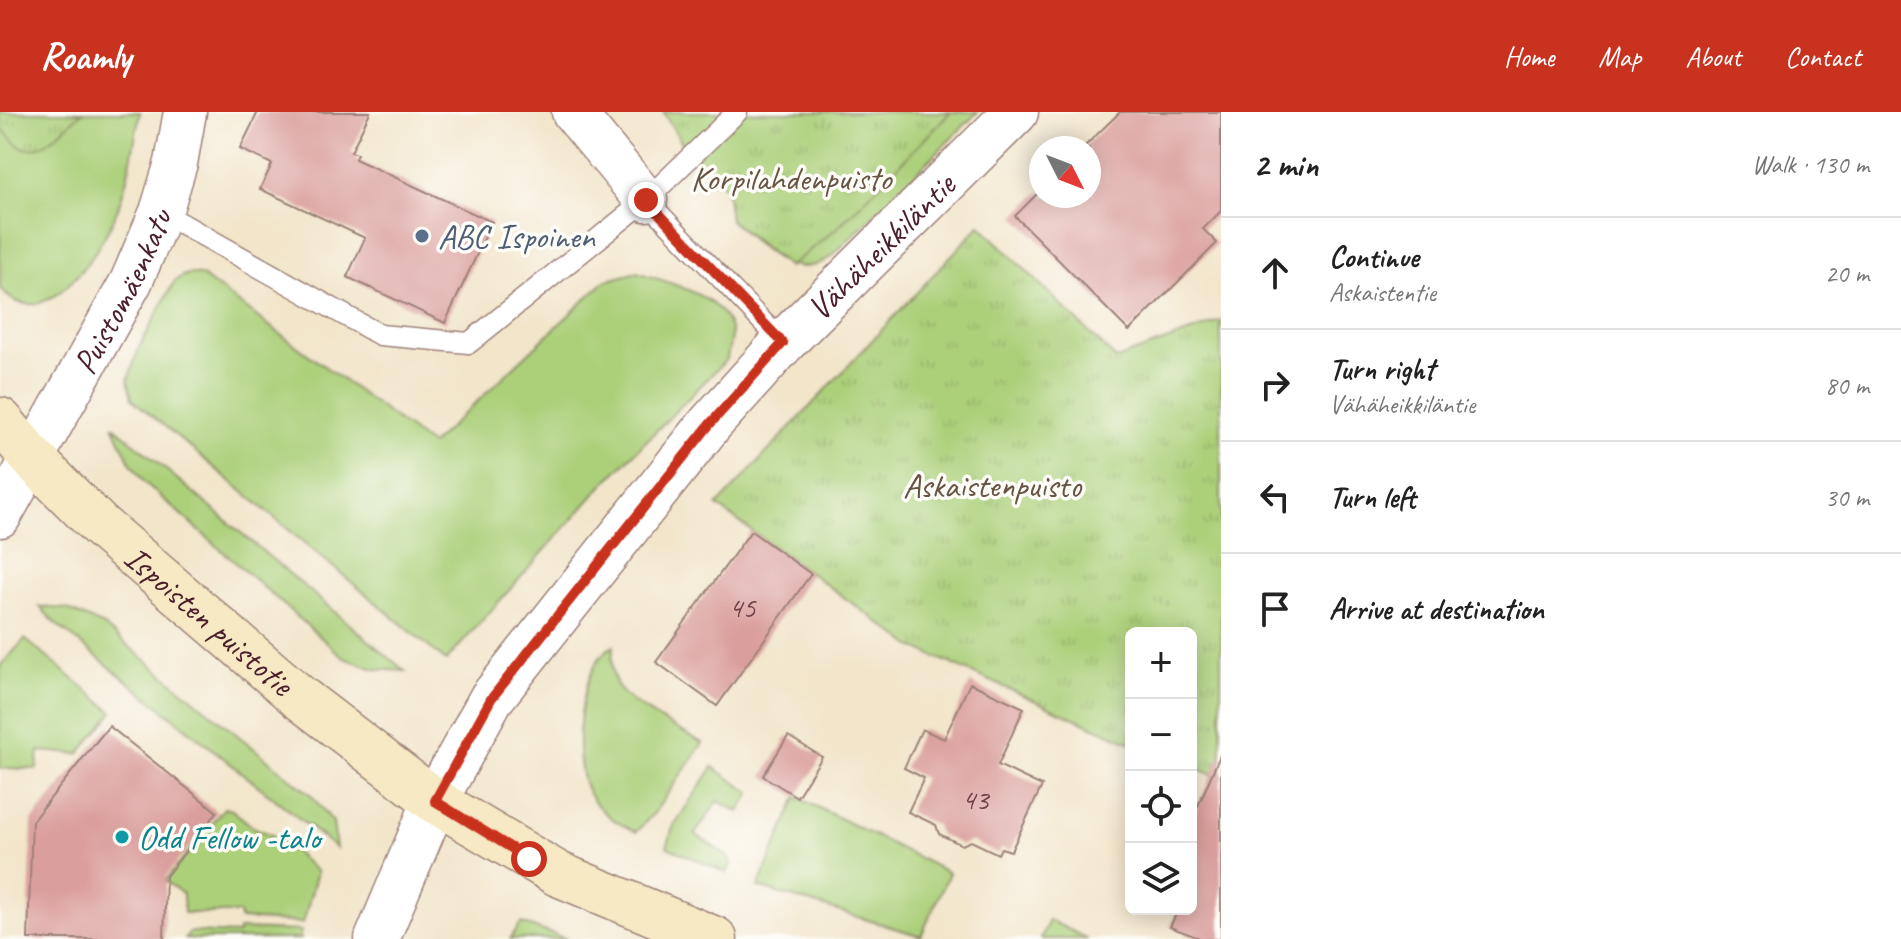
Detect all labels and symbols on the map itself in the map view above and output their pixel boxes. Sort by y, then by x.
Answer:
north arrow [1029,136,1101,208]
park label: Korpilahdenpuisto [691,157,893,200]
street label: Vähäheikkiläntie [798,162,965,329]
route end [628,182,664,218]
street label: Puistomäenkatu [63,200,182,381]
place label: ABC Ispoinen [438,215,596,258]
marker: ABC Ispoinen [413,227,431,245]
park label: Askaistenpuisto [903,464,1083,507]
street label: Ispoisten puistotie [116,535,304,706]
house number: 45 [729,588,757,626]
house number: 43 [962,780,991,818]
place label: Odd Fellow -talo [138,816,324,859]
marker: Odd Fellow -talo [113,828,131,846]
route start [511,841,547,877]

